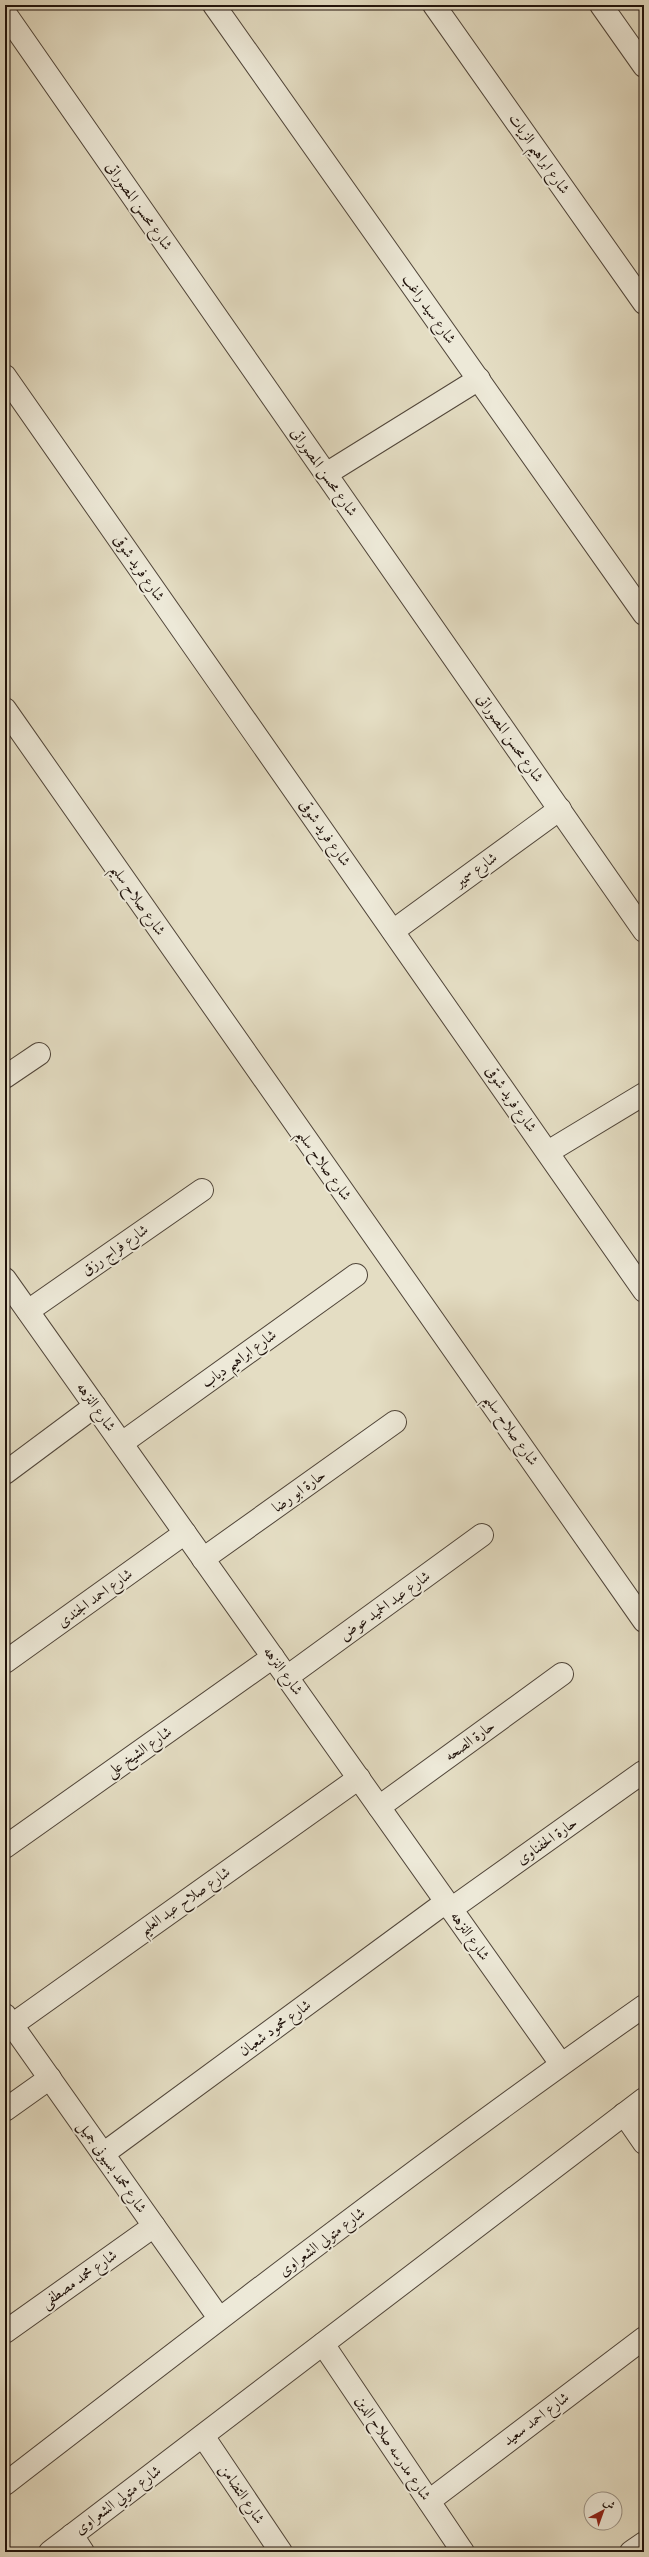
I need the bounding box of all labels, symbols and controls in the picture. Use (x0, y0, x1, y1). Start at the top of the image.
street label: شارع ابراهيم الزيات (500, 110, 574, 201)
street label: شارع محسن المصوراتى (99, 158, 177, 256)
street label: شارع سيد راغب (395, 270, 460, 349)
street label: شارع محسن المصوراتى (284, 424, 362, 522)
street label: شارع فريد شوقى (107, 531, 169, 607)
street label: شارع محسن المصوراتى (470, 690, 548, 788)
street label: شارع فريد شوقى (293, 796, 355, 872)
street label: شارع سمير (449, 848, 503, 895)
street label: شارع صلاح سليم (102, 861, 170, 942)
street label: شارع فريد شوقى (479, 1062, 541, 1138)
street label: شارع صلاح سليم (288, 1126, 356, 1207)
street label: شارع فراج رزق (78, 1220, 154, 1282)
street label: شارع ابراهيم دياب (198, 1325, 283, 1397)
street label: شارع النزهه (70, 1379, 120, 1437)
street label: شارع صلاح سليم (475, 1391, 543, 1472)
street label: حارة ابو رضا (269, 1465, 329, 1517)
street label: شارع احمد الجندى (54, 1564, 138, 1634)
street label: شارع عبد الحميد عوض (336, 1567, 436, 1648)
street label: شارع النزهه (256, 1643, 307, 1701)
street label: حارة الصحه (441, 1716, 499, 1766)
street label: شارع الشيخ على (103, 1722, 178, 1785)
street label: حارة الحفناوى (513, 1813, 581, 1869)
street label: شارع صلاح عبد العليم (136, 1863, 237, 1944)
street label: شارع النزهه (444, 1908, 494, 1966)
street label: شارع محمود شعبان (235, 1995, 317, 2063)
street label: شارع محمد بسيونى جميل (71, 2117, 151, 2219)
street label: شارع متولي الشعراوى (275, 2203, 371, 2283)
street label: شارع محمد مصطفى (37, 2246, 123, 2315)
street label: شارع احمد سعيد (499, 2388, 575, 2453)
street label: شارع مدرسه صلاح الدين (348, 2392, 435, 2506)
street label: شارع التضامن (213, 2460, 269, 2529)
street label: شارع متولي الشعراوى (71, 2461, 167, 2541)
north arrow (583, 2491, 623, 2531)
text: ش (601, 2495, 618, 2512)

